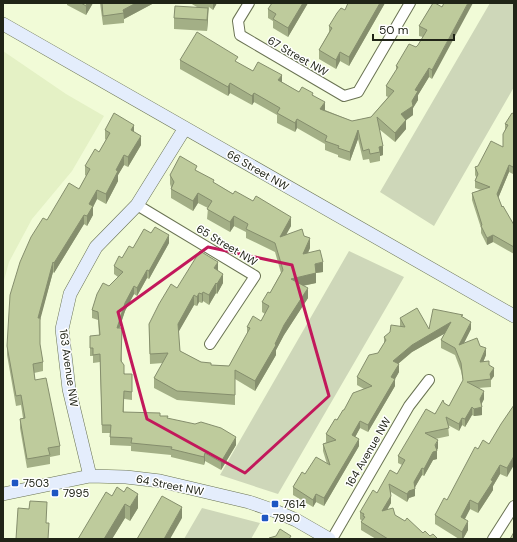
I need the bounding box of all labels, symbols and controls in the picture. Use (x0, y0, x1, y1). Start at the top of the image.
scale bar (373, 16, 454, 42)
text: 50 m (379, 22, 408, 38)
street label: 67 Street NW (265, 33, 331, 79)
street label: 66 Street NW (225, 147, 292, 194)
street label: 65 Street NW (194, 221, 260, 269)
street label: 163 Avenue NW (57, 328, 81, 408)
street label: 164 Avenue NW (342, 414, 394, 489)
street label: 64 Street NW (135, 472, 205, 499)
place label: 7503 (23, 476, 49, 490)
marker: 7503 (10, 478, 20, 488)
place label: 7995 (63, 486, 89, 500)
marker: 7995 (50, 488, 60, 498)
place label: 7614 (283, 497, 306, 511)
marker: 7614 (270, 499, 280, 509)
place label: 7990 (273, 511, 300, 525)
marker: 7990 (260, 513, 270, 523)

